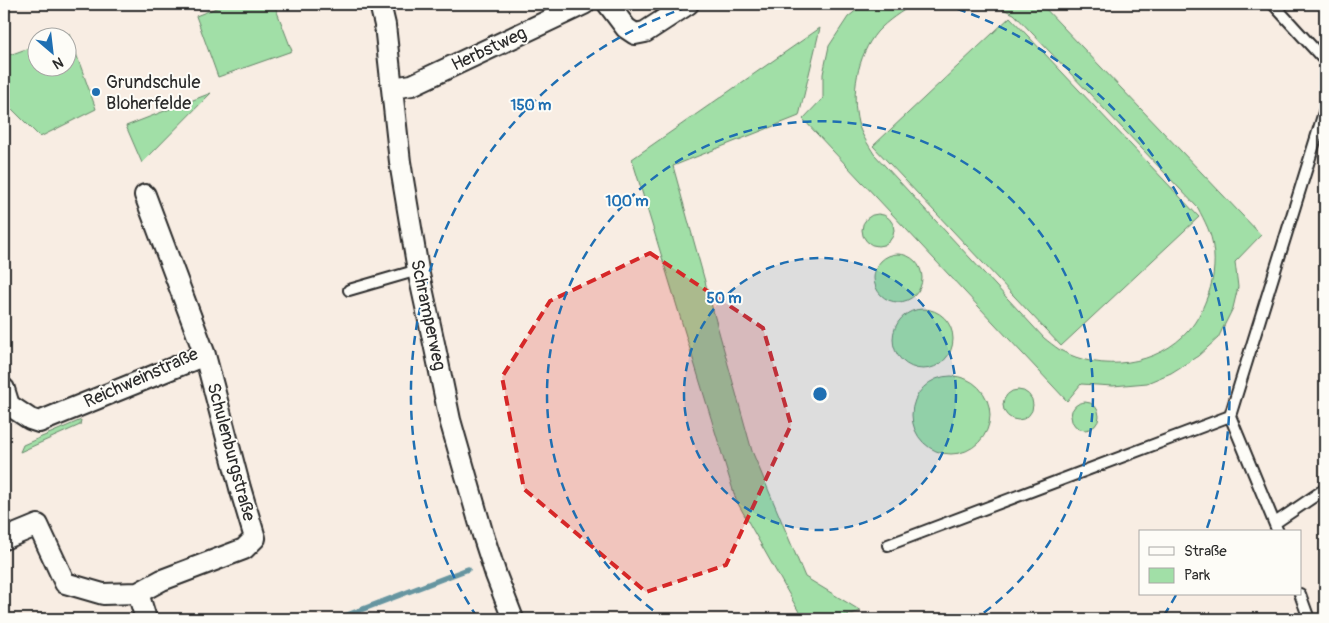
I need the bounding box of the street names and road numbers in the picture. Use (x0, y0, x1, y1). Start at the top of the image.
street label: Herbstweg (448, 22, 530, 76)
street label: Schramperweg (405, 257, 451, 373)
street label: Reichweinstraße (80, 342, 202, 413)
street label: Schulenburgstraße (201, 380, 261, 524)

